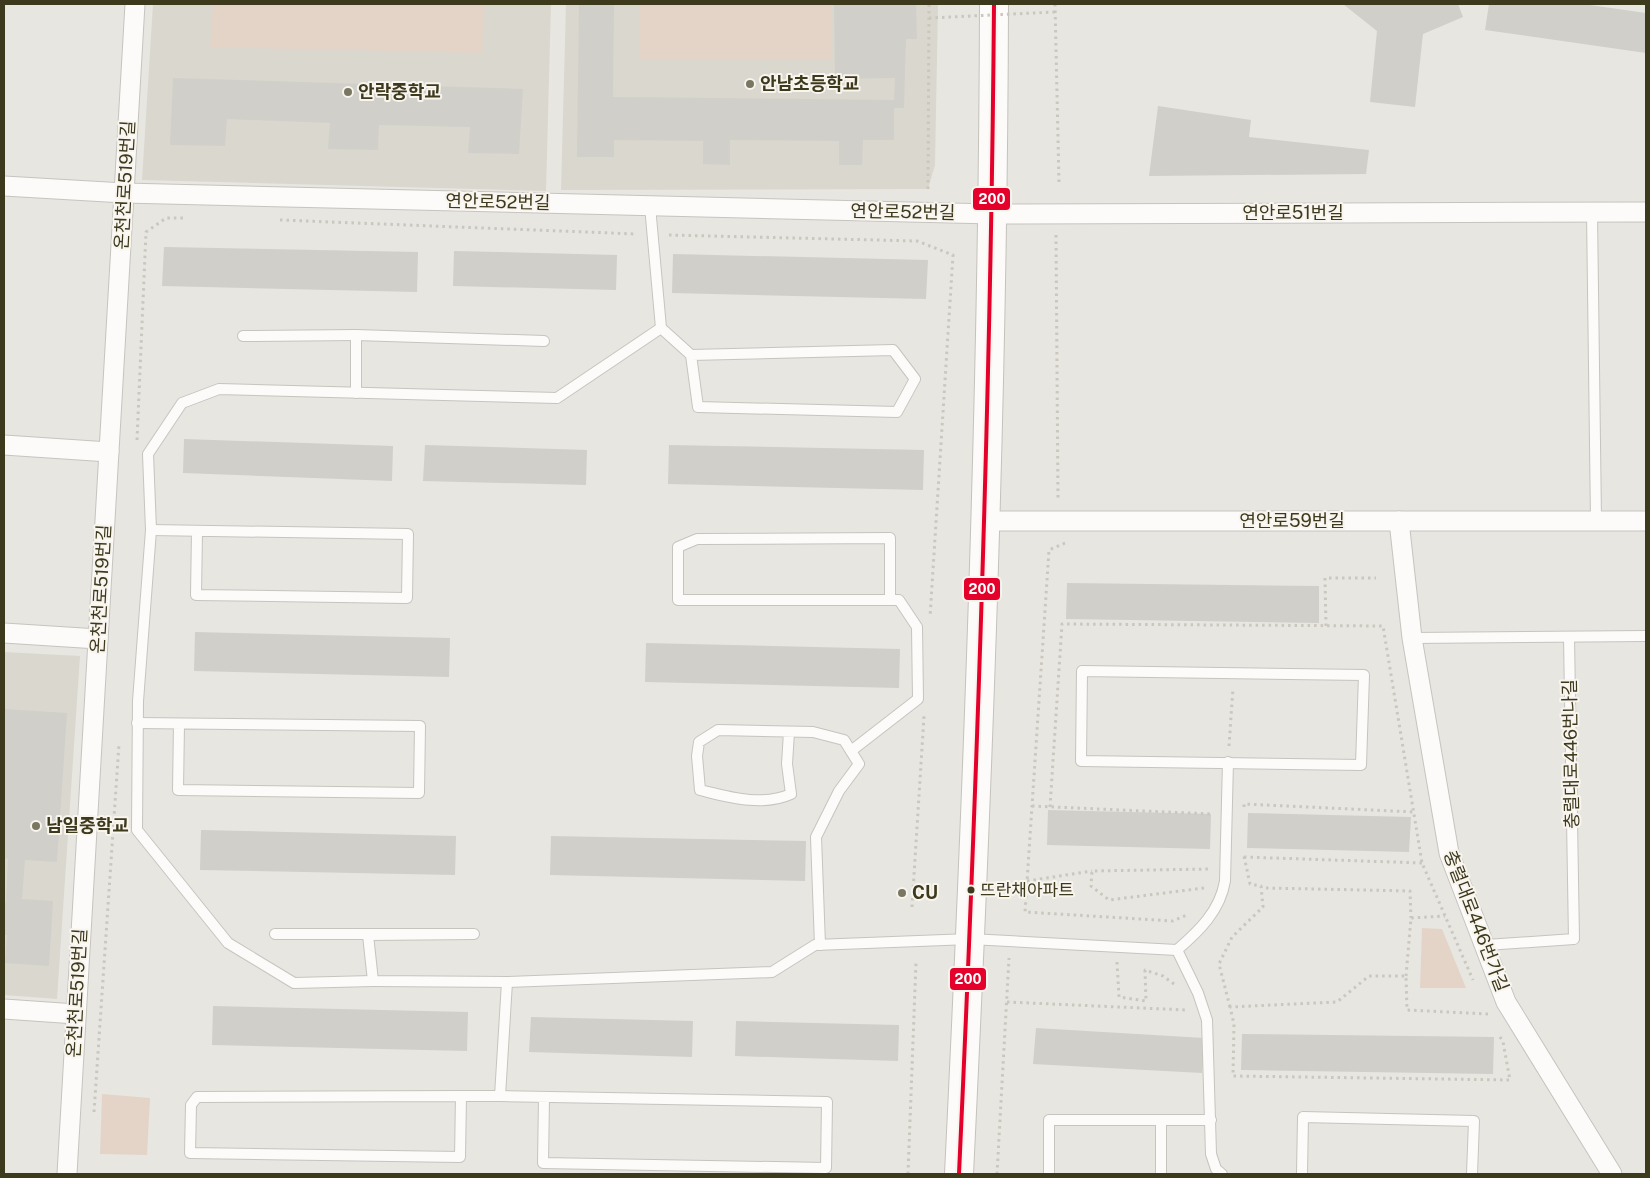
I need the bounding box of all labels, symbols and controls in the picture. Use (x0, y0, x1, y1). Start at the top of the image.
place label: 안남초등학교 (760, 73, 859, 94)
marker: 안남초등학교 (744, 78, 756, 90)
place label: 안락중학교 (358, 81, 441, 102)
marker: 안락중학교 (342, 86, 354, 98)
street label: 온천천로519번길 (111, 120, 138, 250)
line badge: 200 (972, 187, 1011, 211)
street label: 연안로52번길 (445, 190, 551, 213)
text: 200 (979, 191, 1005, 207)
street label: 연안로52번길 (850, 200, 956, 223)
street label: 연안로51번길 (1242, 202, 1344, 223)
street label: 연안로59번길 (1239, 510, 1345, 531)
street label: 온천천로519번길 (87, 524, 114, 654)
line badge: 200 (963, 577, 1001, 601)
text: 200 (969, 581, 995, 597)
street label: 충렬대로446번나길 (1559, 679, 1582, 829)
place label: 남일중학교 (46, 815, 129, 836)
marker: 남일중학교 (30, 820, 42, 832)
street label: 충렬대로446번가길 (1440, 847, 1513, 994)
place label: 뜨란채아파트 (980, 880, 1074, 900)
place label: CU (912, 882, 938, 903)
marker: 뜨란채아파트 (966, 885, 976, 895)
marker: CU (896, 887, 908, 899)
street label: 온천천로519번길 (63, 928, 90, 1058)
line badge: 200 (949, 967, 987, 991)
text: 200 (955, 971, 981, 987)

